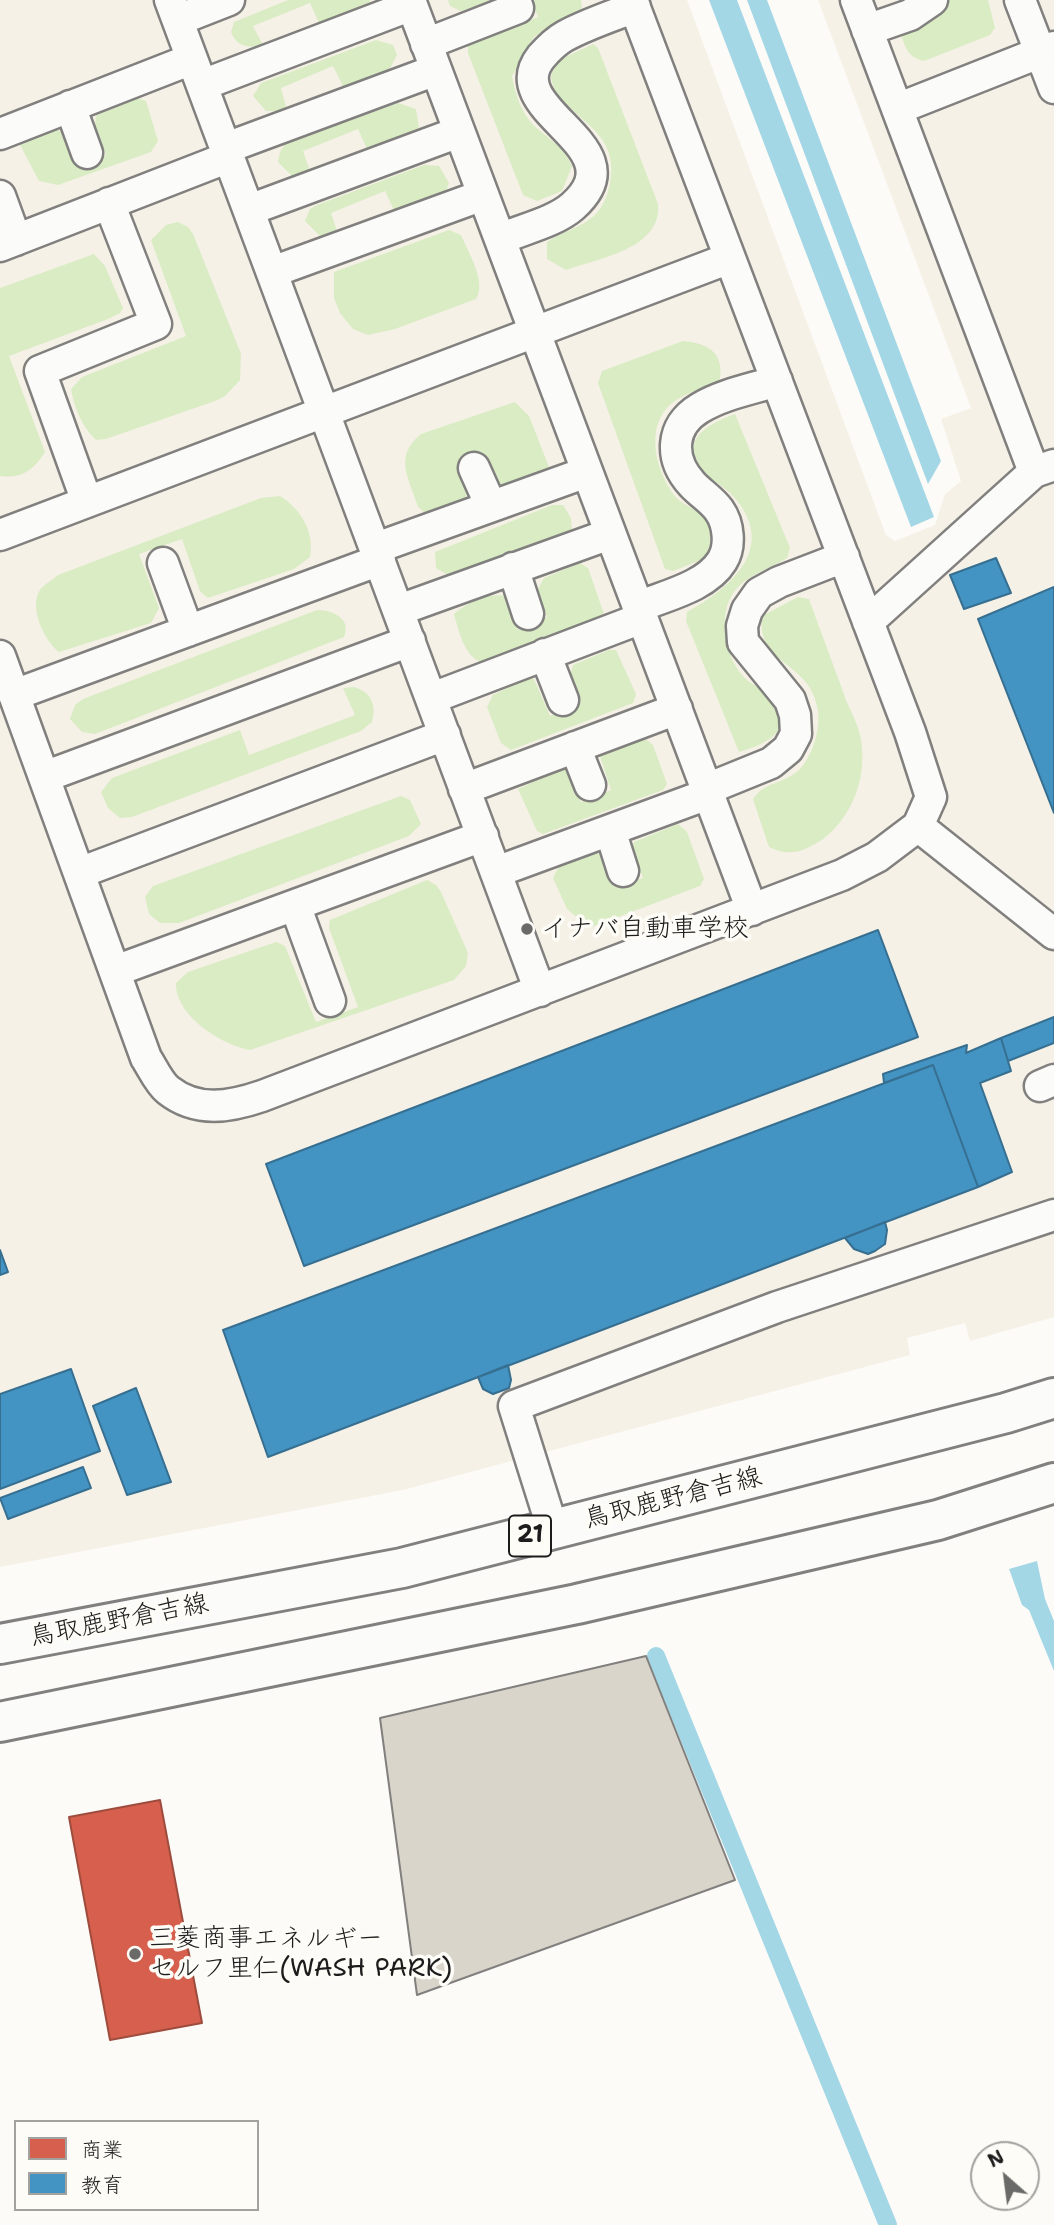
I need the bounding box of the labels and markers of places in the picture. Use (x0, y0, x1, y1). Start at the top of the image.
place label: イナバ自動車学校 (541, 913, 749, 945)
marker: イナバ自動車学校 (519, 921, 535, 937)
place label: 三菱商事エネルギー セルフ里仁(WASH PARK) (149, 1923, 452, 1984)
marker: 三菱商事エネルギー セルフ里仁(WASH PARK) (127, 1946, 143, 1962)

